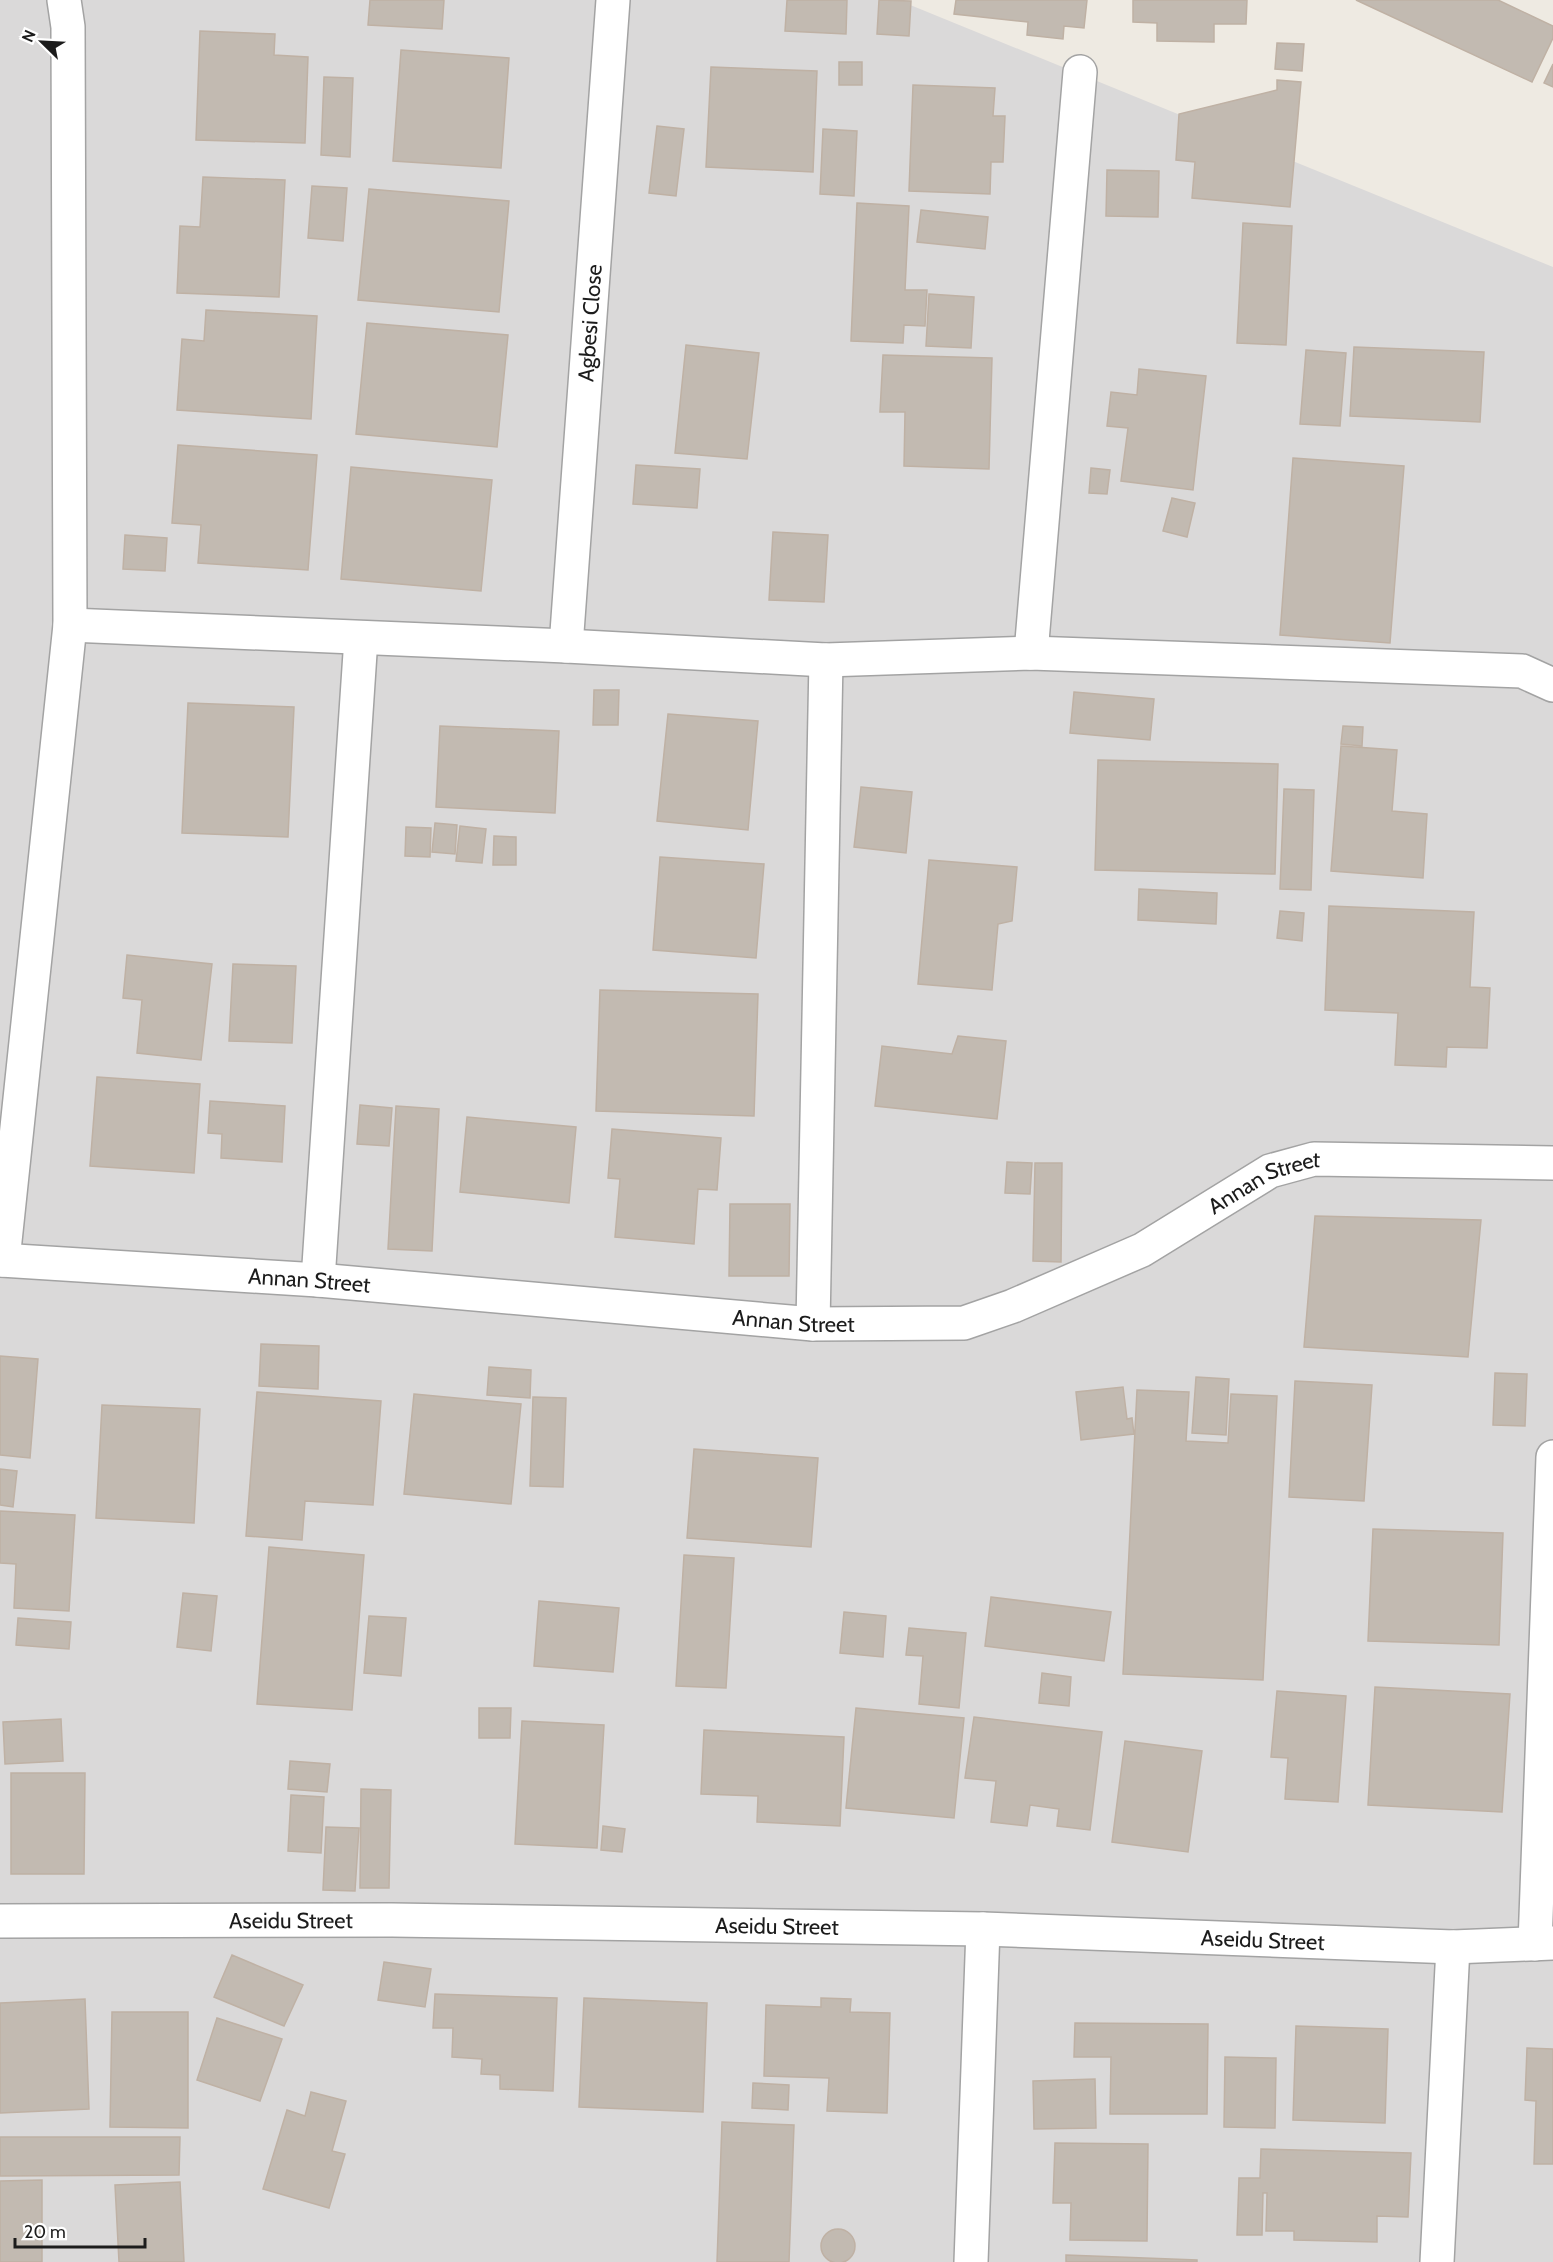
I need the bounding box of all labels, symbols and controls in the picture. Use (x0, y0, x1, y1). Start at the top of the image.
north arrow (12, 12, 72, 72)
text: N (18, 27, 40, 45)
street label: Agbesi Close (572, 263, 608, 383)
street label: Annan Street (1203, 1146, 1321, 1220)
street label: Annan Street (247, 1263, 372, 1299)
street label: Annan Street (731, 1304, 855, 1338)
street label: Aseidu Street (229, 1907, 354, 1934)
street label: Aseidu Street (715, 1912, 840, 1941)
street label: Aseidu Street (1200, 1924, 1326, 1956)
scale bar (15, 2211, 146, 2249)
text: 20 m (24, 2221, 66, 2243)

